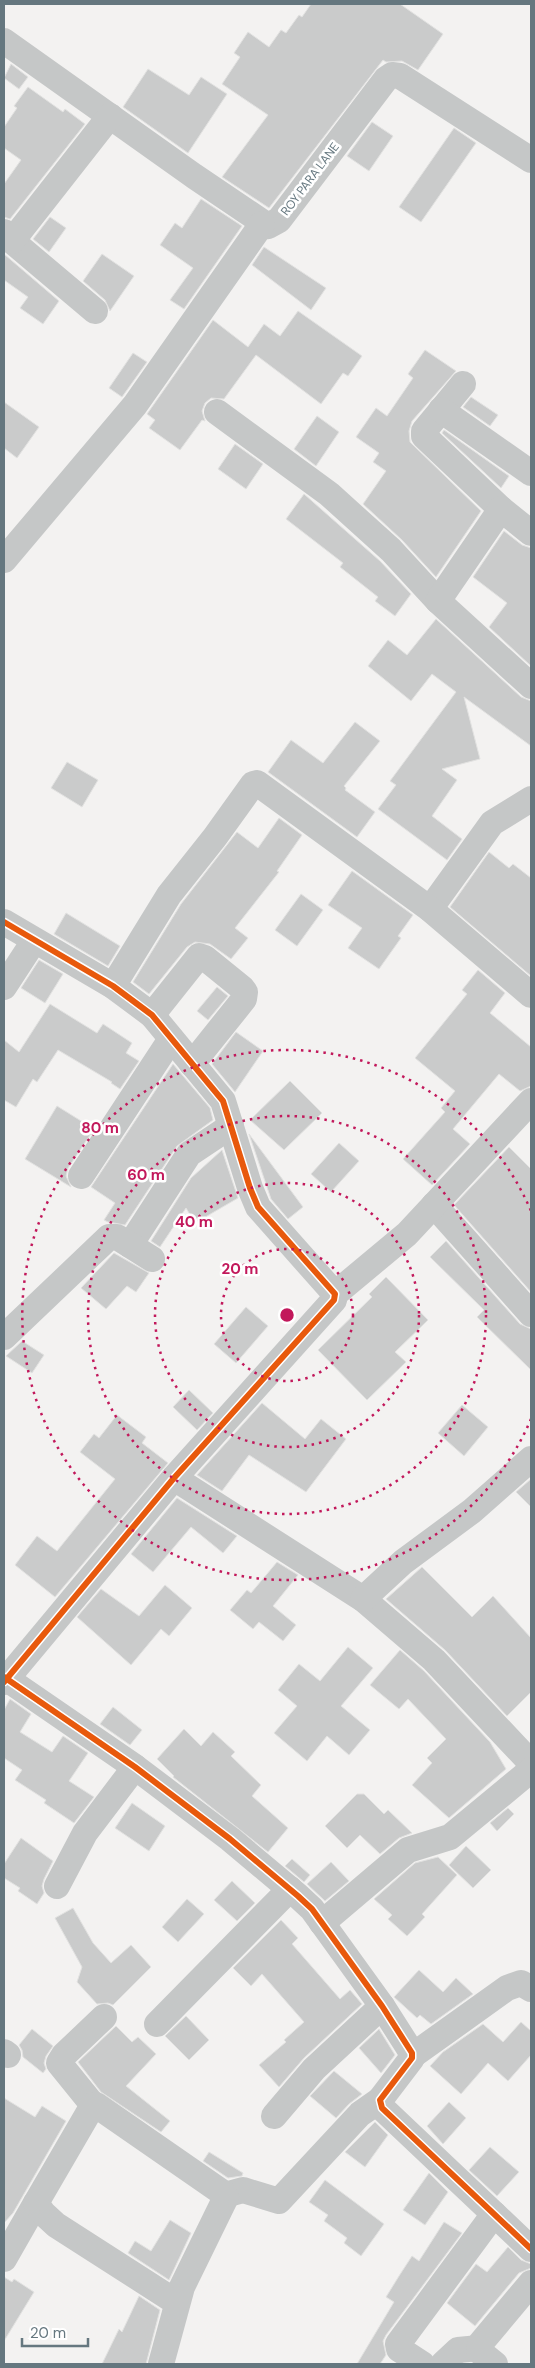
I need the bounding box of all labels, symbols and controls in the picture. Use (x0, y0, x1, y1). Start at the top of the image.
street label: ROY PARA LANE (277, 139, 343, 219)
text: 80 m (81, 1118, 119, 1138)
text: 60 m (127, 1165, 165, 1185)
text: 40 m (175, 1212, 213, 1232)
text: 20 m (222, 1259, 258, 1279)
centre of rings (278, 1306, 296, 1324)
scale bar (22, 2316, 89, 2348)
text: 20 m (30, 2323, 66, 2343)

